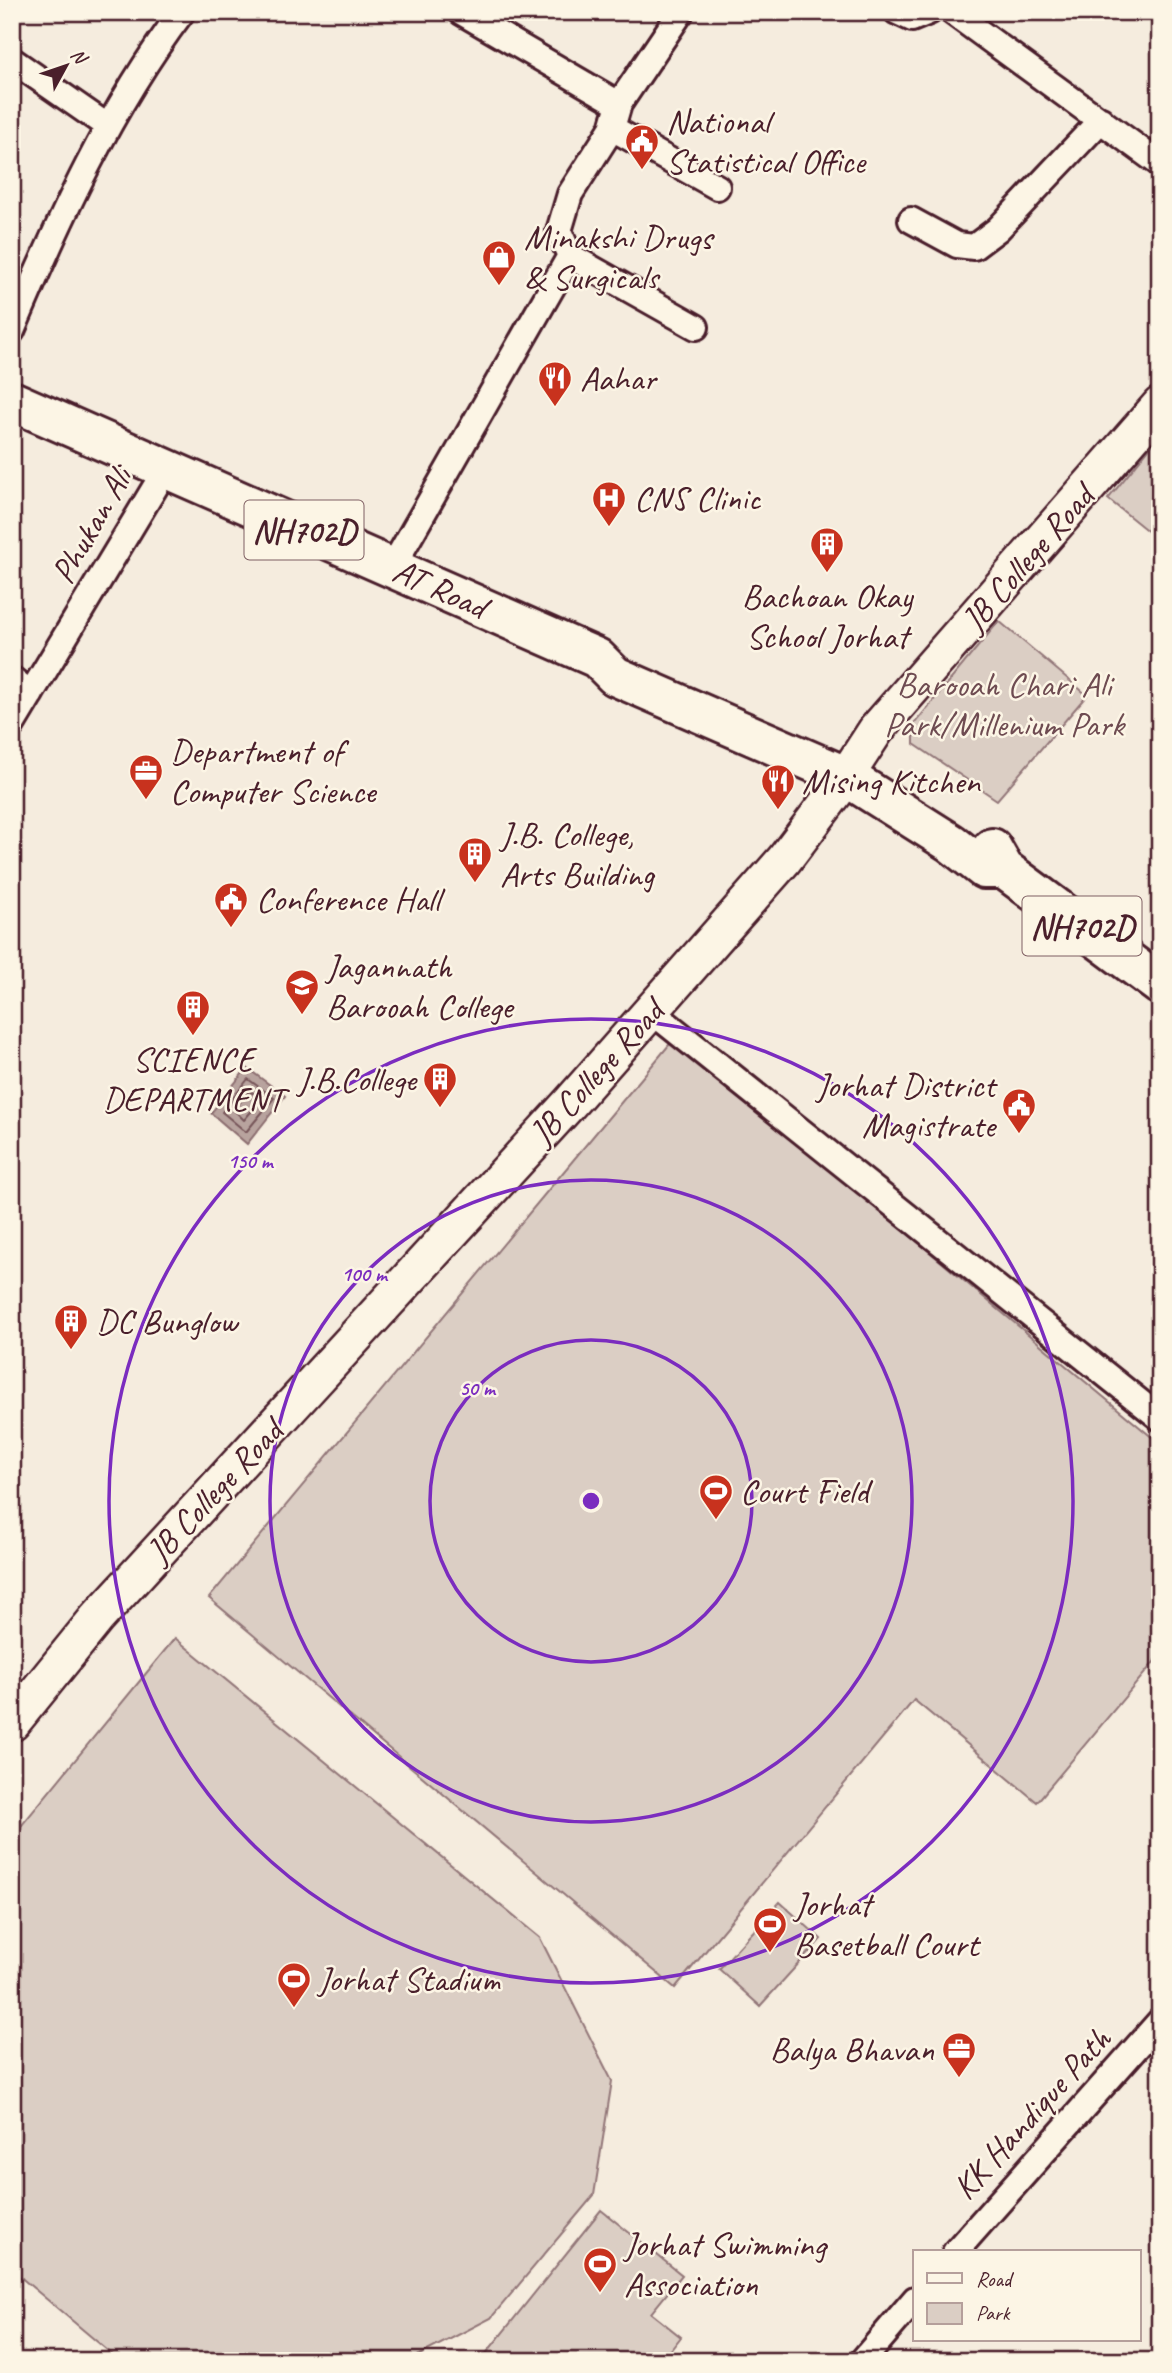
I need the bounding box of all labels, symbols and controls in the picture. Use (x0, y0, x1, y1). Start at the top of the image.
north arrow (32, 32, 102, 102)
text: N (65, 43, 93, 70)
place label: National Statistical Office (666, 99, 867, 184)
public building icon: National Statistical Office (623, 122, 661, 171)
place label: Minakshi Drugs & Surgicals (524, 215, 715, 300)
shop icon: Minakshi Drugs & Surgicals (480, 238, 518, 287)
place label: Aahar (580, 356, 658, 401)
restaurant icon: Aahar (536, 359, 574, 408)
street label: Phukan Ali (40, 455, 145, 591)
street label: JB College Road (950, 472, 1107, 643)
place label: CNS Clinic (634, 476, 761, 521)
hospital icon: CNS Clinic (590, 479, 628, 528)
road number: NH702D (244, 500, 364, 559)
building icon: Bachoan Okay School Jorhat (808, 525, 846, 574)
street label: AT Road (386, 548, 498, 631)
place label: Bachoan Okay School Jorhat (742, 574, 914, 659)
park label: Barooah Chari Ali Park/Millenium Park (884, 662, 1126, 747)
place label: Department of Computer Science (170, 729, 378, 814)
office icon: Department of Computer Science (127, 752, 165, 801)
place label: Mising Kitchen (802, 759, 981, 804)
restaurant icon: Mising Kitchen (759, 762, 797, 811)
place label: J.B. College, Arts Building (498, 812, 655, 897)
building icon: J.B. College, Arts Building (456, 835, 494, 884)
place label: Conference Hall (256, 877, 446, 922)
public building icon: Conference Hall (212, 880, 250, 929)
road number: NH702D (1023, 896, 1142, 956)
place label: Jagannath Barooah College (324, 944, 515, 1029)
school or university icon: Jagannath Barooah College (283, 967, 321, 1016)
street label: JB College Road (518, 986, 677, 1156)
building icon: SCIENCE DEPARTMENT (174, 988, 212, 1037)
place label: SCIENCE DEPARTMENT (103, 1037, 290, 1122)
place label: J.B.College (295, 1057, 419, 1102)
building icon: J.B.College (421, 1060, 459, 1109)
place label: Jorhat District Magistrate (814, 1063, 998, 1148)
public building icon: Jorhat District Magistrate (1000, 1086, 1038, 1135)
text: 150 m (227, 1148, 275, 1174)
text: 100 m (341, 1261, 389, 1287)
place label: DC Bunglow (96, 1299, 240, 1344)
building icon: DC Bunglow (52, 1302, 90, 1351)
text: 50 m (459, 1375, 497, 1401)
street label: JB College Road (135, 1406, 296, 1574)
place label: Court Field (740, 1469, 874, 1514)
sports icon: Court Field (697, 1472, 735, 1521)
centre of rings (579, 1489, 603, 1513)
place label: Jorhat Basetball Court (792, 1882, 982, 1967)
sports icon: Jorhat Basetball Court (751, 1905, 789, 1954)
place label: Jorhat Stadium (316, 1957, 501, 2002)
sports icon: Jorhat Stadium (275, 1960, 313, 2009)
street label: KK Handique Path (942, 2016, 1122, 2209)
place label: Balya Bhavan (770, 2027, 934, 2072)
office icon: Balya Bhavan (940, 2030, 978, 2079)
place label: Jorhat Swimming Association (622, 2222, 828, 2307)
sports icon: Jorhat Swimming Association (581, 2245, 619, 2294)
legend (913, 2250, 1140, 2342)
text: Road (976, 2266, 1015, 2292)
text: Park (976, 2300, 1011, 2326)

